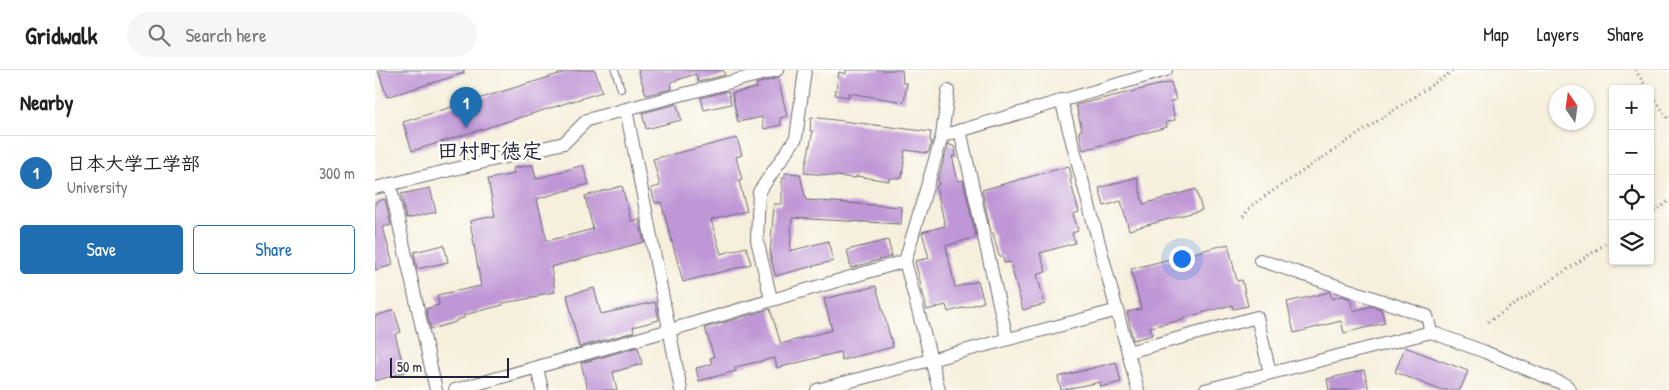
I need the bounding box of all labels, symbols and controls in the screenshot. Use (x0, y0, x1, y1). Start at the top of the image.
search box (127, 12, 477, 57)
text: Gridwalk (25, 19, 97, 51)
icon: search (145, 21, 173, 49)
text: Search here (185, 22, 267, 48)
text: Map (1483, 22, 1509, 47)
text: Layers (1537, 22, 1579, 47)
text: Share (1607, 22, 1644, 47)
north arrow (1549, 85, 1594, 130)
map controls (1609, 85, 1654, 265)
button: + (1609, 85, 1654, 130)
pin: 1 (450, 87, 482, 128)
text: Nearby (20, 88, 73, 117)
button: − (1609, 130, 1654, 175)
district label: 田村町徳定 (438, 136, 543, 165)
text: 日本大学工学部 (67, 150, 200, 176)
text: 1 (33, 162, 39, 184)
text: 300 m (319, 162, 355, 184)
button: locate (1609, 175, 1654, 220)
text: University (67, 176, 128, 198)
button: layers (1609, 220, 1654, 265)
button: Save (20, 225, 183, 274)
button: Share (193, 225, 355, 274)
your location (1169, 246, 1195, 272)
scale bar (390, 355, 509, 378)
text: 50 m (397, 357, 422, 376)

